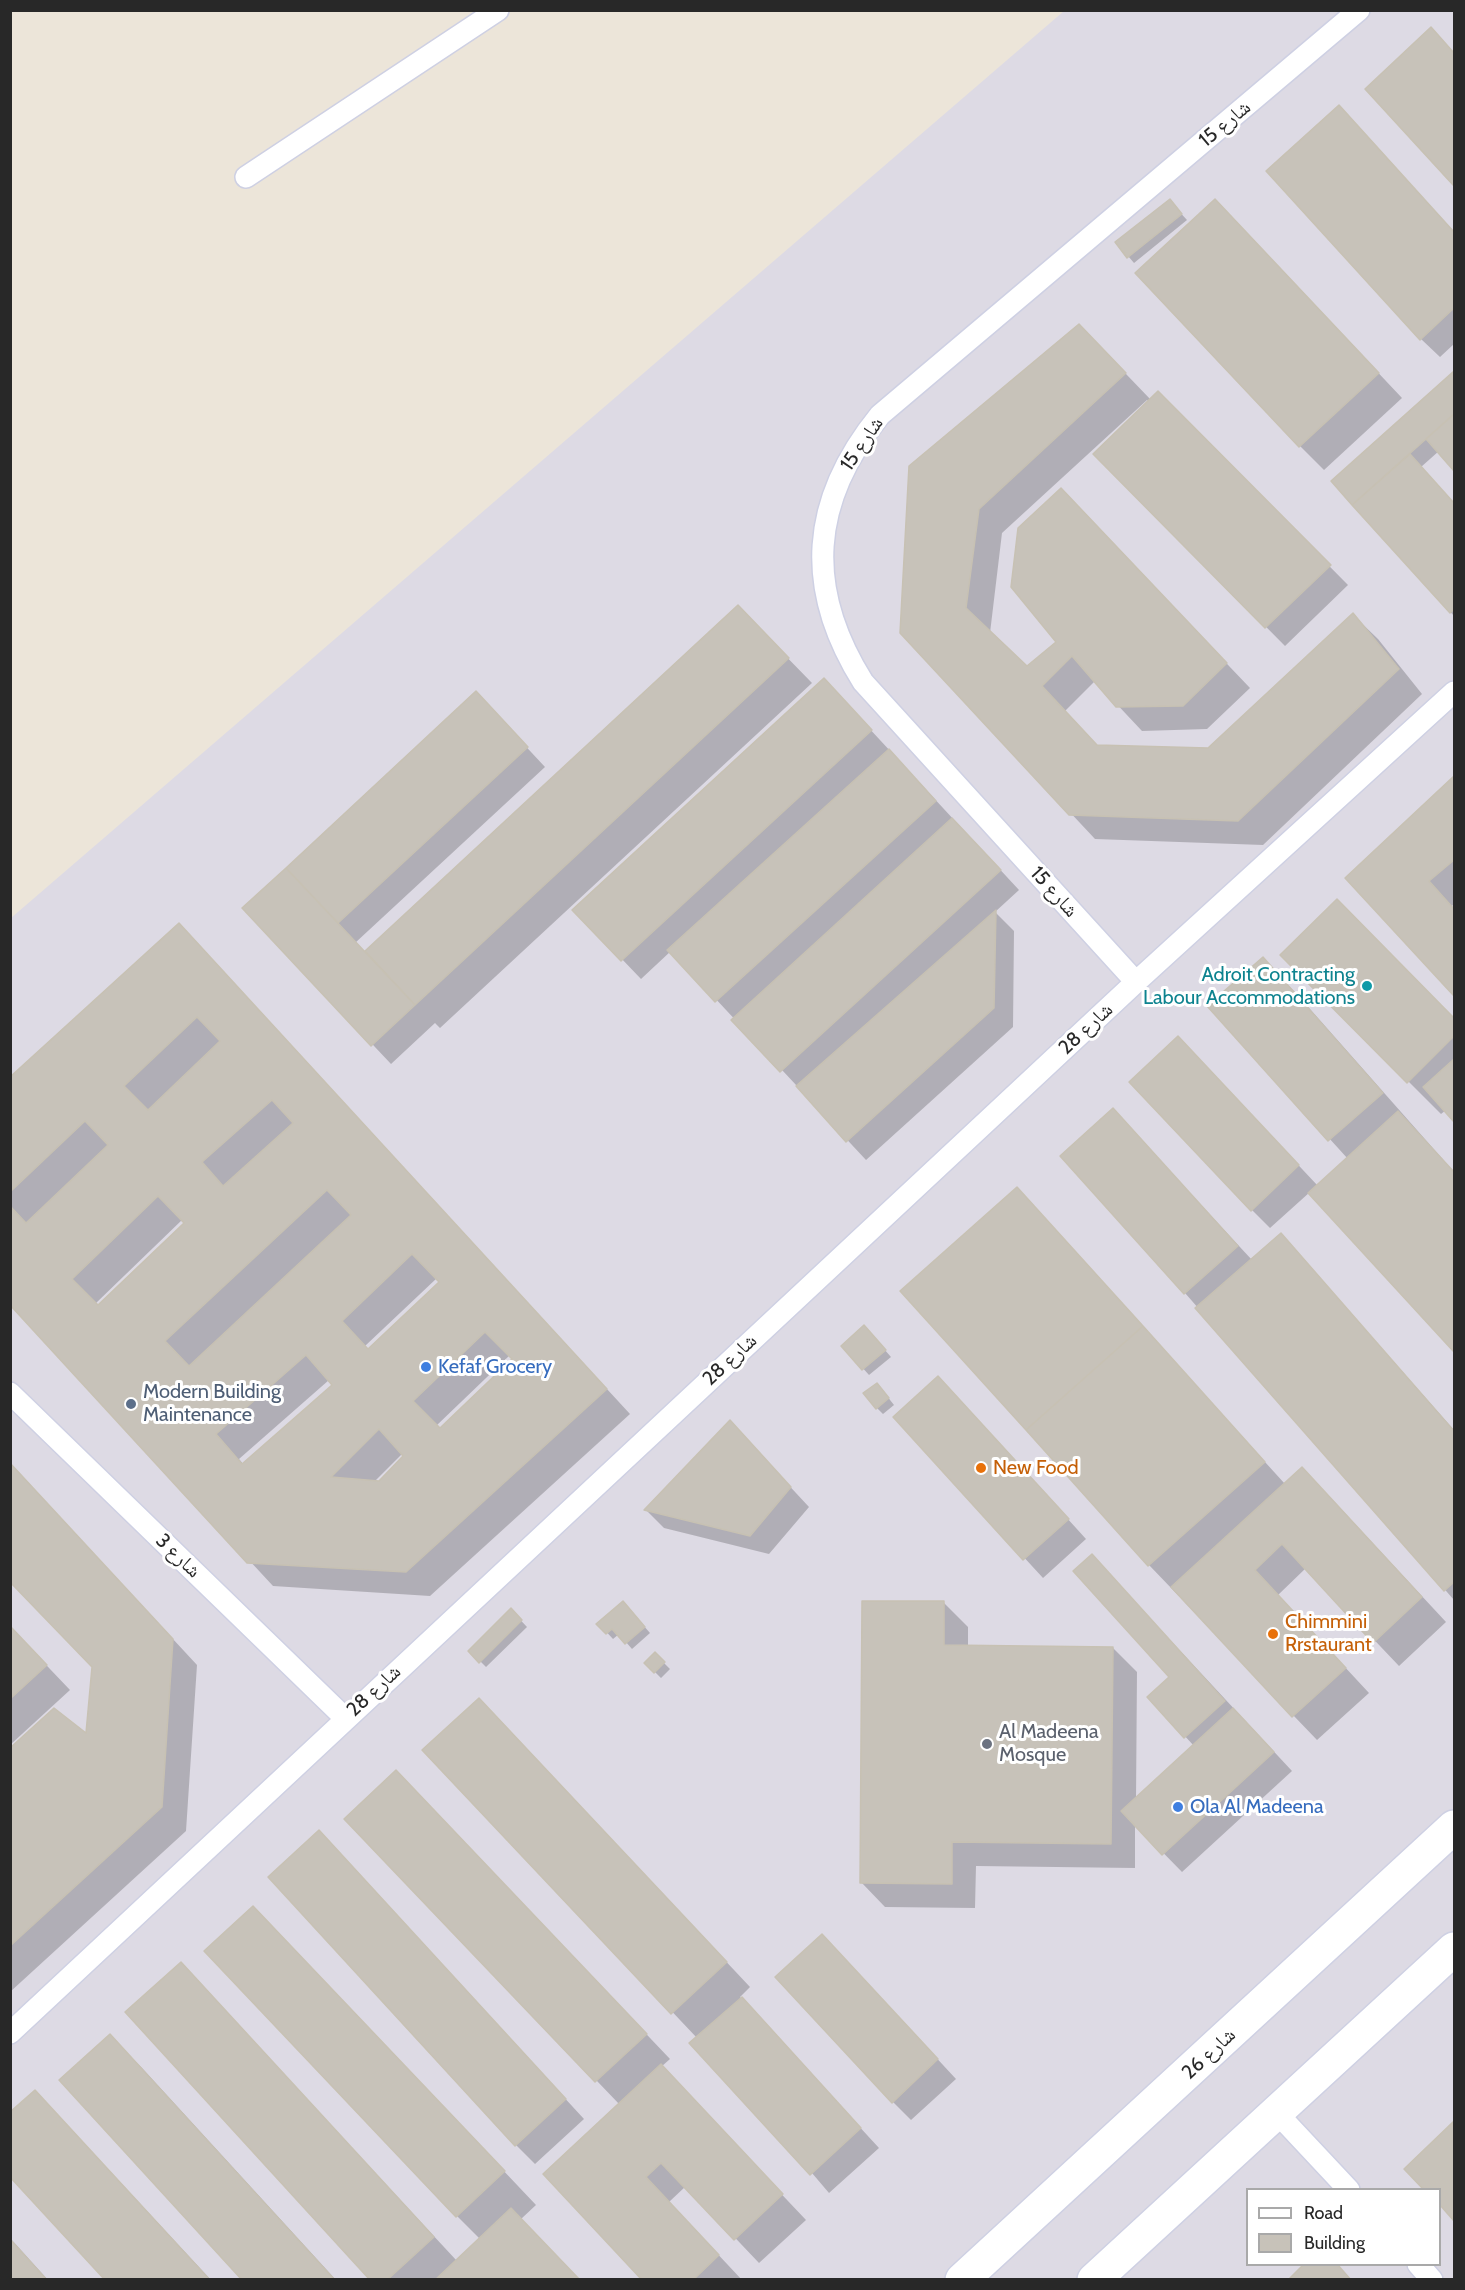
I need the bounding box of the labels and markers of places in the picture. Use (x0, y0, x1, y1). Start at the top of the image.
place label: Adroit Contracting Labour Accommodations (1143, 963, 1355, 1010)
marker: Adroit Contracting Labour Accommodations (1360, 979, 1374, 993)
place label: Kefaf Grocery (438, 1355, 552, 1379)
marker: Kefaf Grocery (419, 1360, 433, 1374)
place label: Modern Building Maintenance (143, 1380, 281, 1427)
marker: Modern Building Maintenance (124, 1397, 138, 1411)
place label: New Food (993, 1456, 1079, 1480)
marker: New Food (974, 1461, 988, 1475)
place label: Chimmini Rrstaurant (1285, 1610, 1372, 1657)
marker: Chimmini Rrstaurant (1266, 1627, 1280, 1641)
place label: Al Madeena Mosque (999, 1720, 1098, 1767)
marker: Al Madeena Mosque (980, 1737, 994, 1751)
place label: Ola Al Madeena (1190, 1795, 1324, 1819)
marker: Ola Al Madeena (1171, 1800, 1185, 1814)

